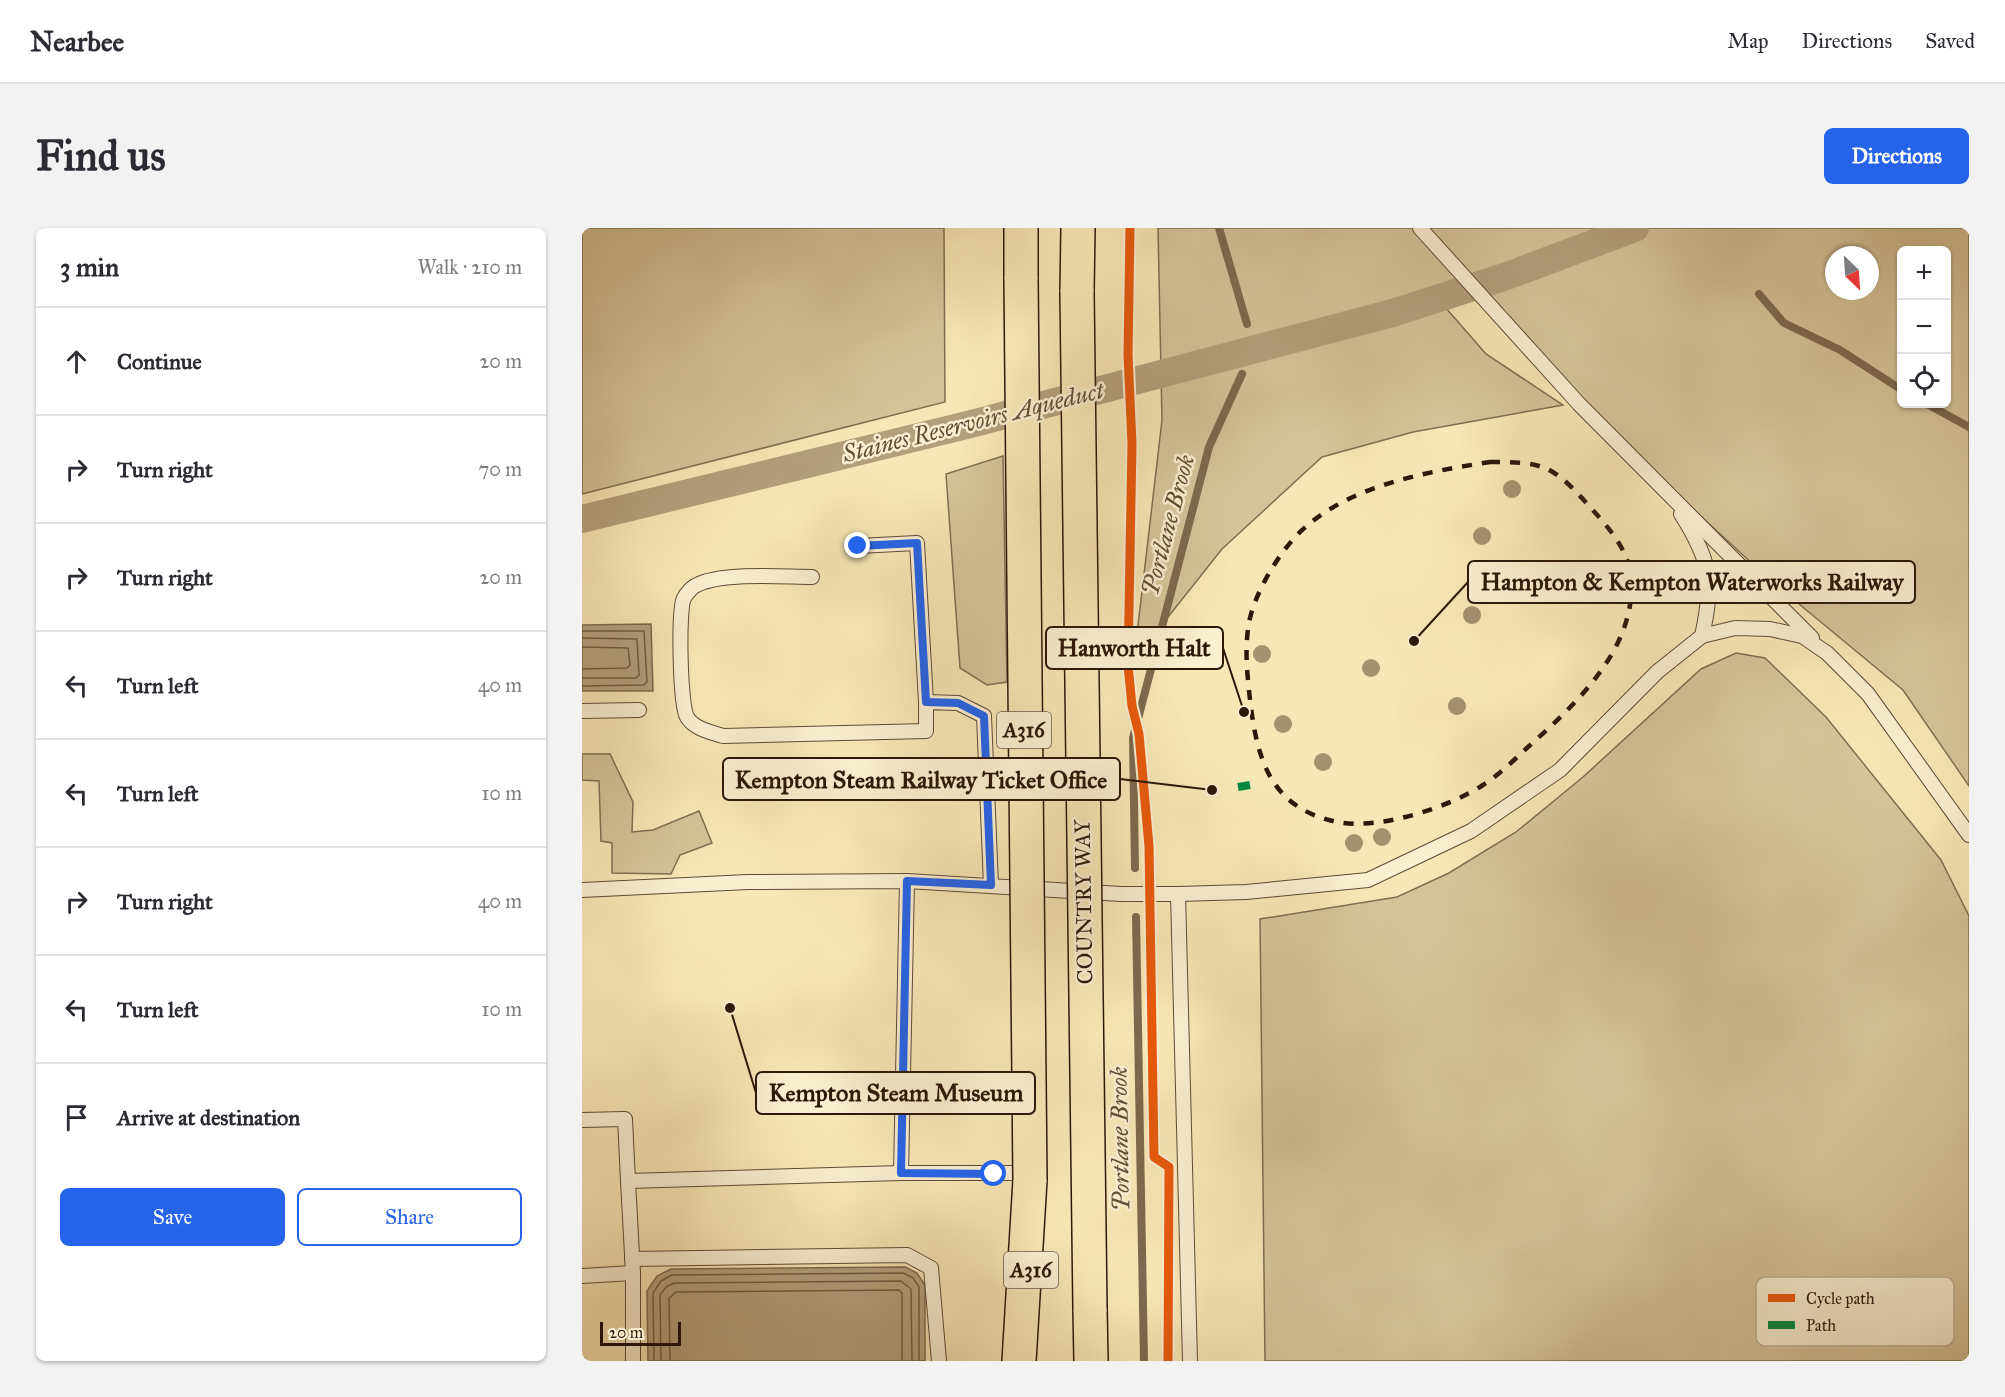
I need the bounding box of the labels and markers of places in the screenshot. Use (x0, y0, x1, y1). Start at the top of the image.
callout: Hampton & Kempton Waterworks Railway (1468, 561, 1915, 603)
callout: Hanworth Halt (1046, 627, 1223, 669)
callout: Kempton Steam Railway Ticket Office (723, 758, 1120, 800)
callout: Kempton Steam Museum (756, 1072, 1035, 1114)

